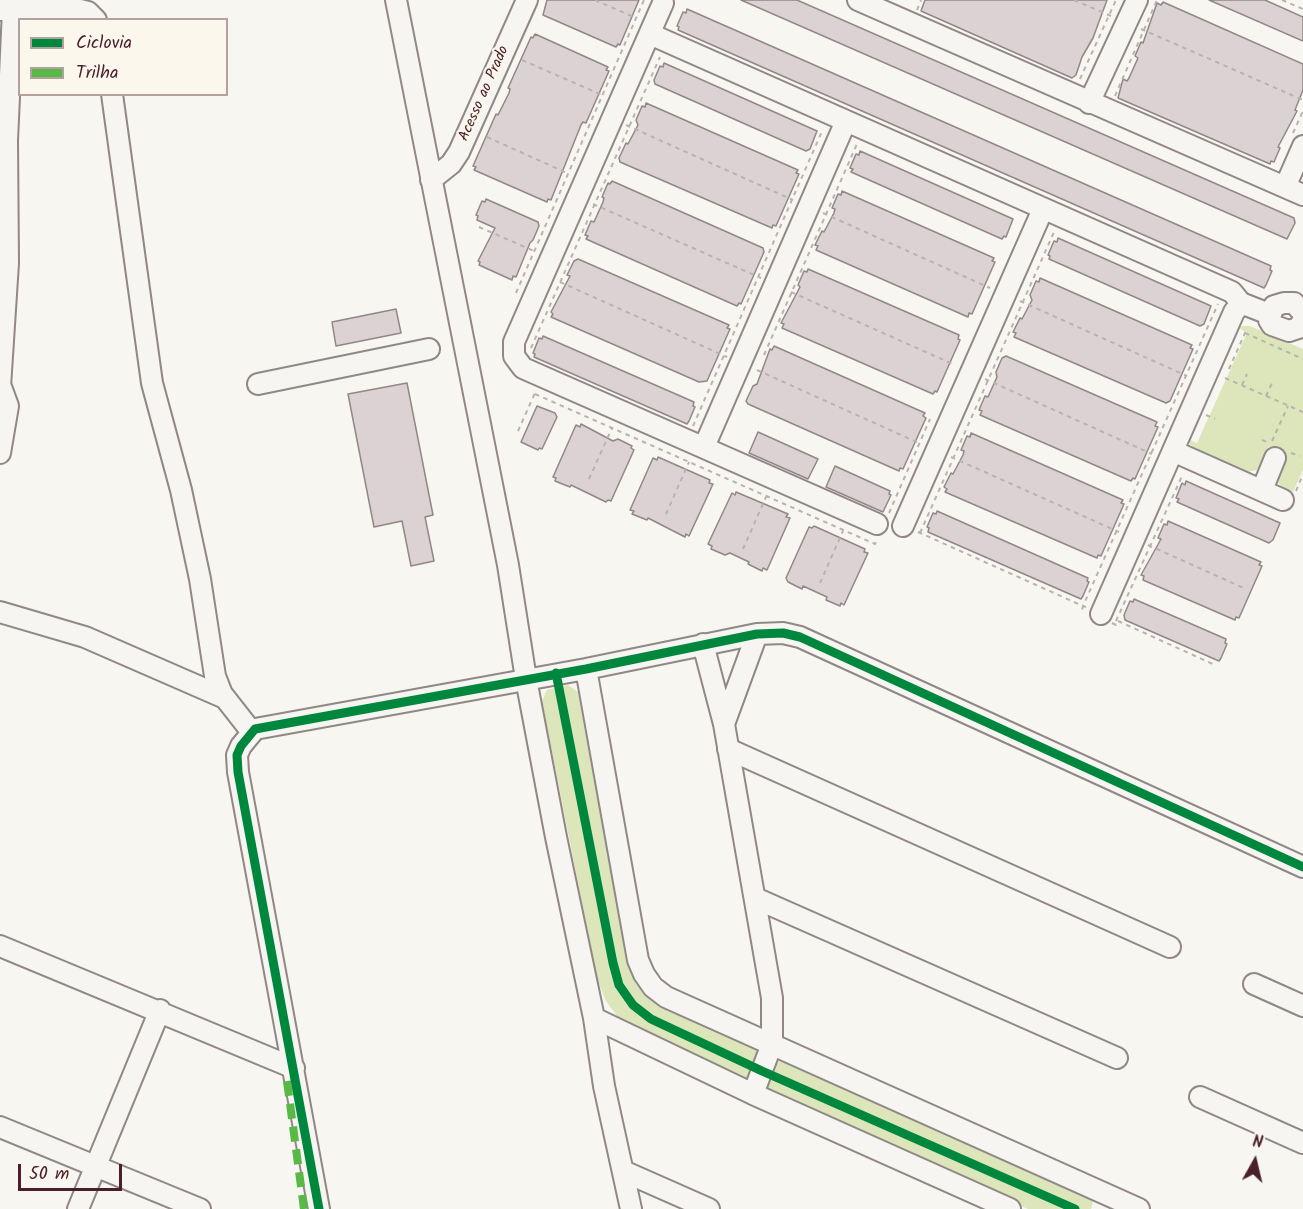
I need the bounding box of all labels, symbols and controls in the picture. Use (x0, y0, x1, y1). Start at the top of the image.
legend (18, 18, 228, 96)
text: Ciclovia (76, 29, 132, 58)
street label: Acesso ao Prado (456, 44, 514, 144)
text: Trilha (76, 59, 118, 88)
text: N (1251, 1130, 1264, 1156)
north arrow (1225, 1131, 1285, 1191)
scale bar (21, 1152, 124, 1190)
text: 50 m (29, 1160, 69, 1189)

